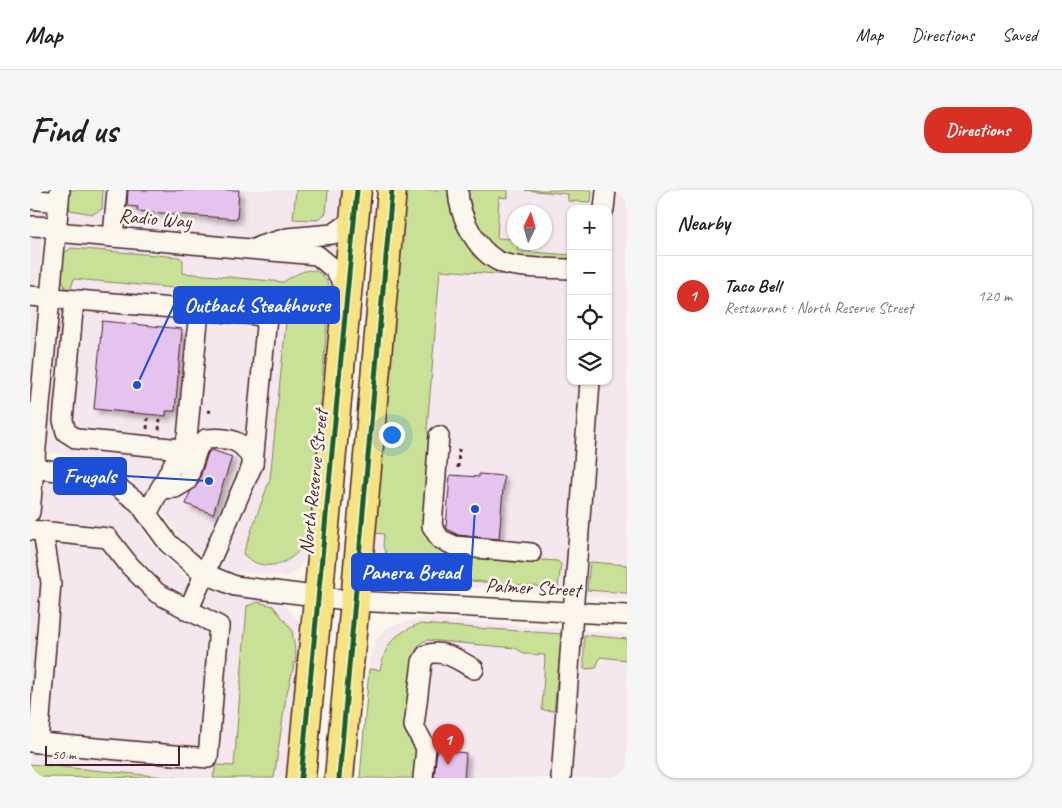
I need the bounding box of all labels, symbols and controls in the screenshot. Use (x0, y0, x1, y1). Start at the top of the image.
text: Map (25, 20, 62, 50)
text: Map (856, 24, 883, 46)
text: Directions (911, 24, 974, 46)
text: Saved (1002, 24, 1037, 46)
button: Directions (924, 107, 1032, 153)
text: Find us (30, 108, 117, 153)
street label: Radio Way (118, 203, 193, 234)
north arrow (507, 205, 552, 250)
map controls (567, 205, 612, 385)
button: + (567, 205, 612, 250)
text: Nearby (677, 210, 730, 236)
button: − (567, 250, 612, 295)
text: Taco Bell (724, 274, 781, 298)
text: 1 (689, 286, 697, 306)
text: 120 m (978, 286, 1012, 306)
callout: Outback Steakhouse (174, 287, 339, 323)
text: Outback Steakhouse (184, 292, 332, 318)
button: locate (567, 295, 612, 340)
text: Restaurant · North Reserve Street (724, 298, 913, 318)
button: layers (567, 340, 612, 385)
street label: North Reserve Street (293, 405, 334, 556)
your location (379, 422, 405, 448)
callout: Frugals (54, 458, 126, 494)
text: Frugals (64, 463, 119, 489)
callout: Panera Bread (352, 554, 471, 590)
text: Panera Bread (361, 559, 464, 585)
street label: Palmer Street (485, 573, 584, 603)
pin: 1 (432, 724, 464, 765)
scale bar (45, 743, 180, 766)
text: 50 m (52, 746, 76, 763)

